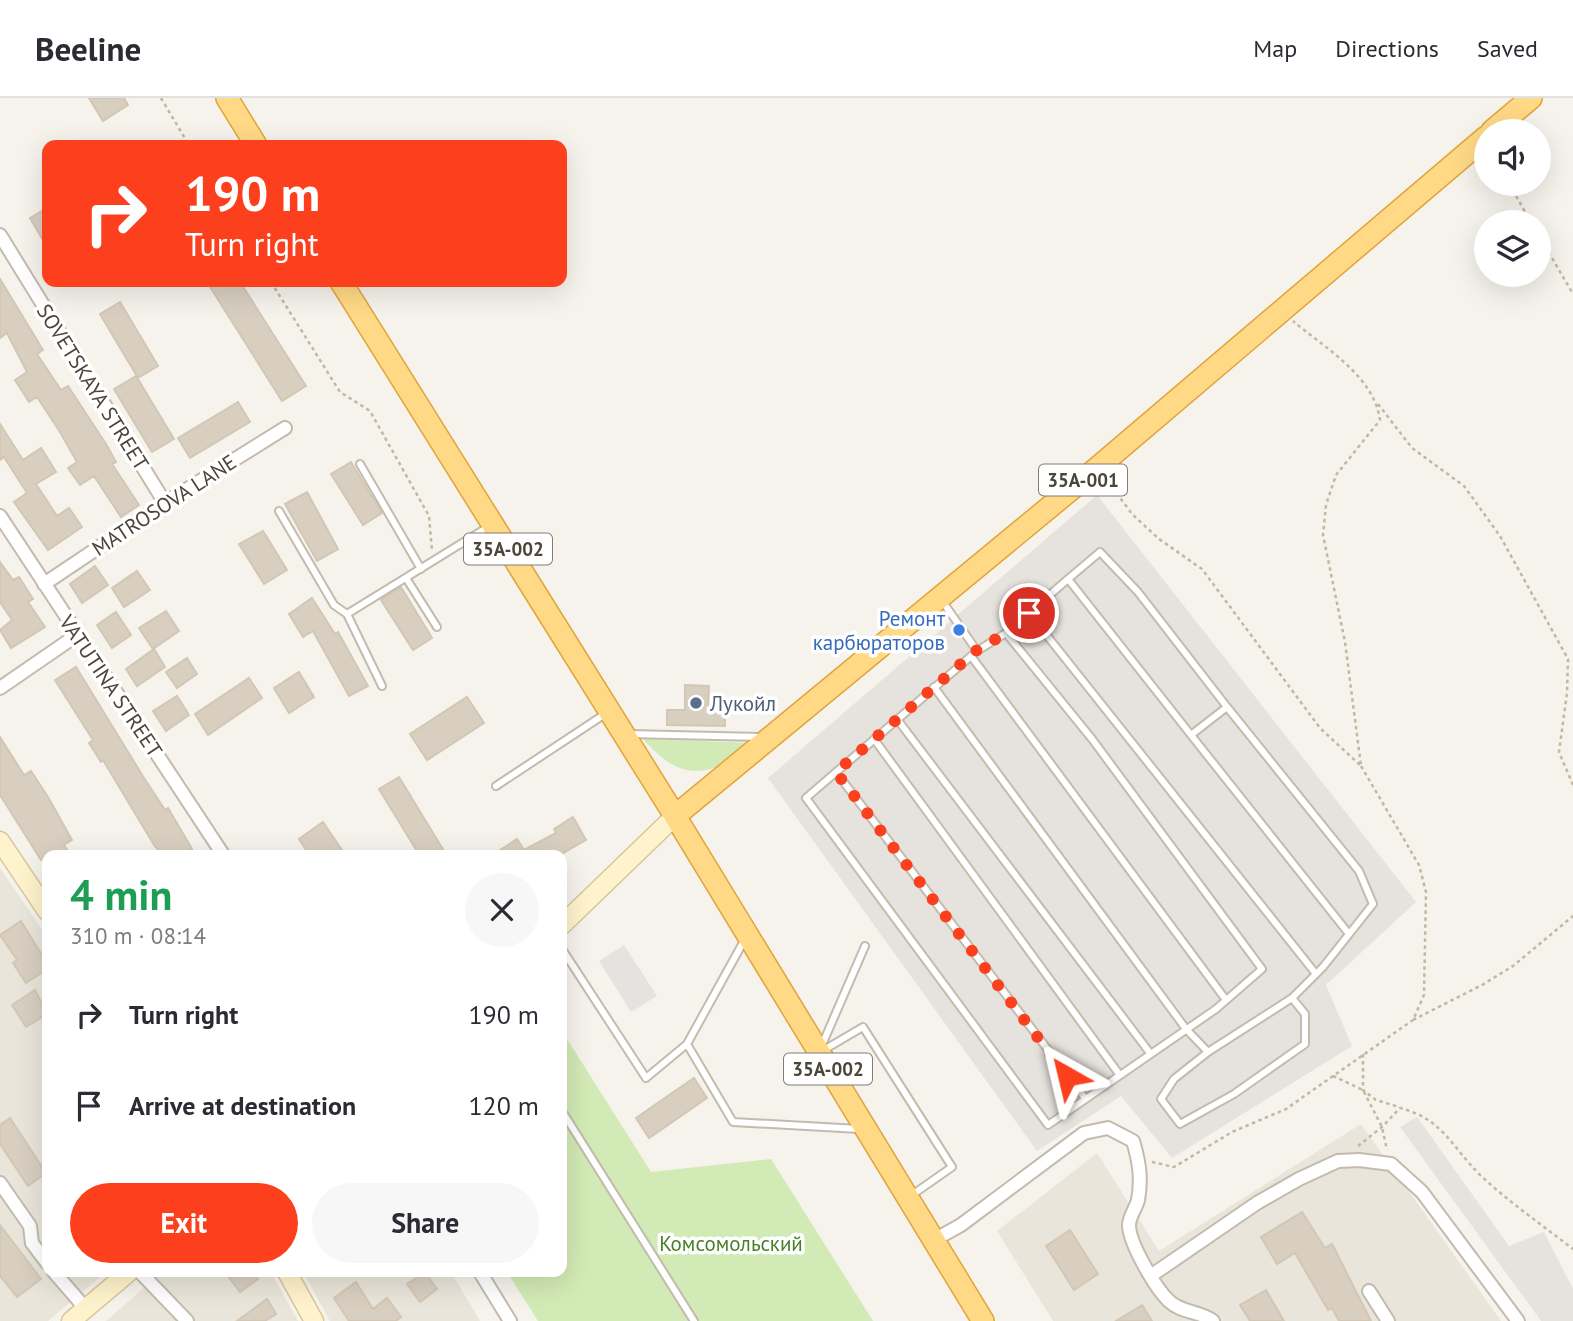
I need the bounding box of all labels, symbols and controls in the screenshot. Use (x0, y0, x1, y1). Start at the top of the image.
text: Beeline (35, 27, 141, 70)
text: Map (1253, 33, 1297, 64)
text: Directions (1335, 33, 1439, 64)
text: Saved (1477, 33, 1538, 64)
map controls (1474, 119, 1551, 287)
button: sound (1474, 119, 1551, 196)
text: 190 m (185, 161, 320, 225)
icon: right (70, 168, 161, 259)
button: layers (1474, 210, 1551, 287)
text: Turn right (185, 223, 319, 265)
street label: SOVETSKAYA STREET (31, 299, 155, 475)
street label: MATROSOVA LANE (87, 448, 241, 562)
road number: 35А-001 (1039, 464, 1127, 496)
road number: 35А-002 (464, 534, 552, 564)
pin (999, 583, 1059, 643)
icon: arrive (1010, 594, 1048, 632)
place label: Ремонт карбюраторов (813, 605, 946, 656)
street label: VATUTINA STREET (53, 609, 169, 762)
marker: Ремонт карбюраторов (951, 622, 967, 638)
place label: Лукойл (709, 690, 776, 717)
marker: Лукойл (688, 695, 704, 711)
text: 4 min (70, 867, 172, 922)
button: close (465, 873, 539, 947)
text: 310 m · 08:14 (70, 921, 206, 950)
icon: right (70, 996, 108, 1034)
text: Turn right (129, 998, 238, 1031)
text: 190 m (468, 998, 539, 1031)
position arrow (1030, 1039, 1104, 1113)
road number: 35А-002 (784, 1054, 872, 1085)
icon: arrive (70, 1087, 108, 1125)
text: Arrive at destination (129, 1089, 356, 1122)
text: 120 m (468, 1089, 539, 1122)
button: Exit (70, 1183, 298, 1263)
button: Share (312, 1183, 539, 1263)
park label: Комсомольский (659, 1230, 803, 1257)

